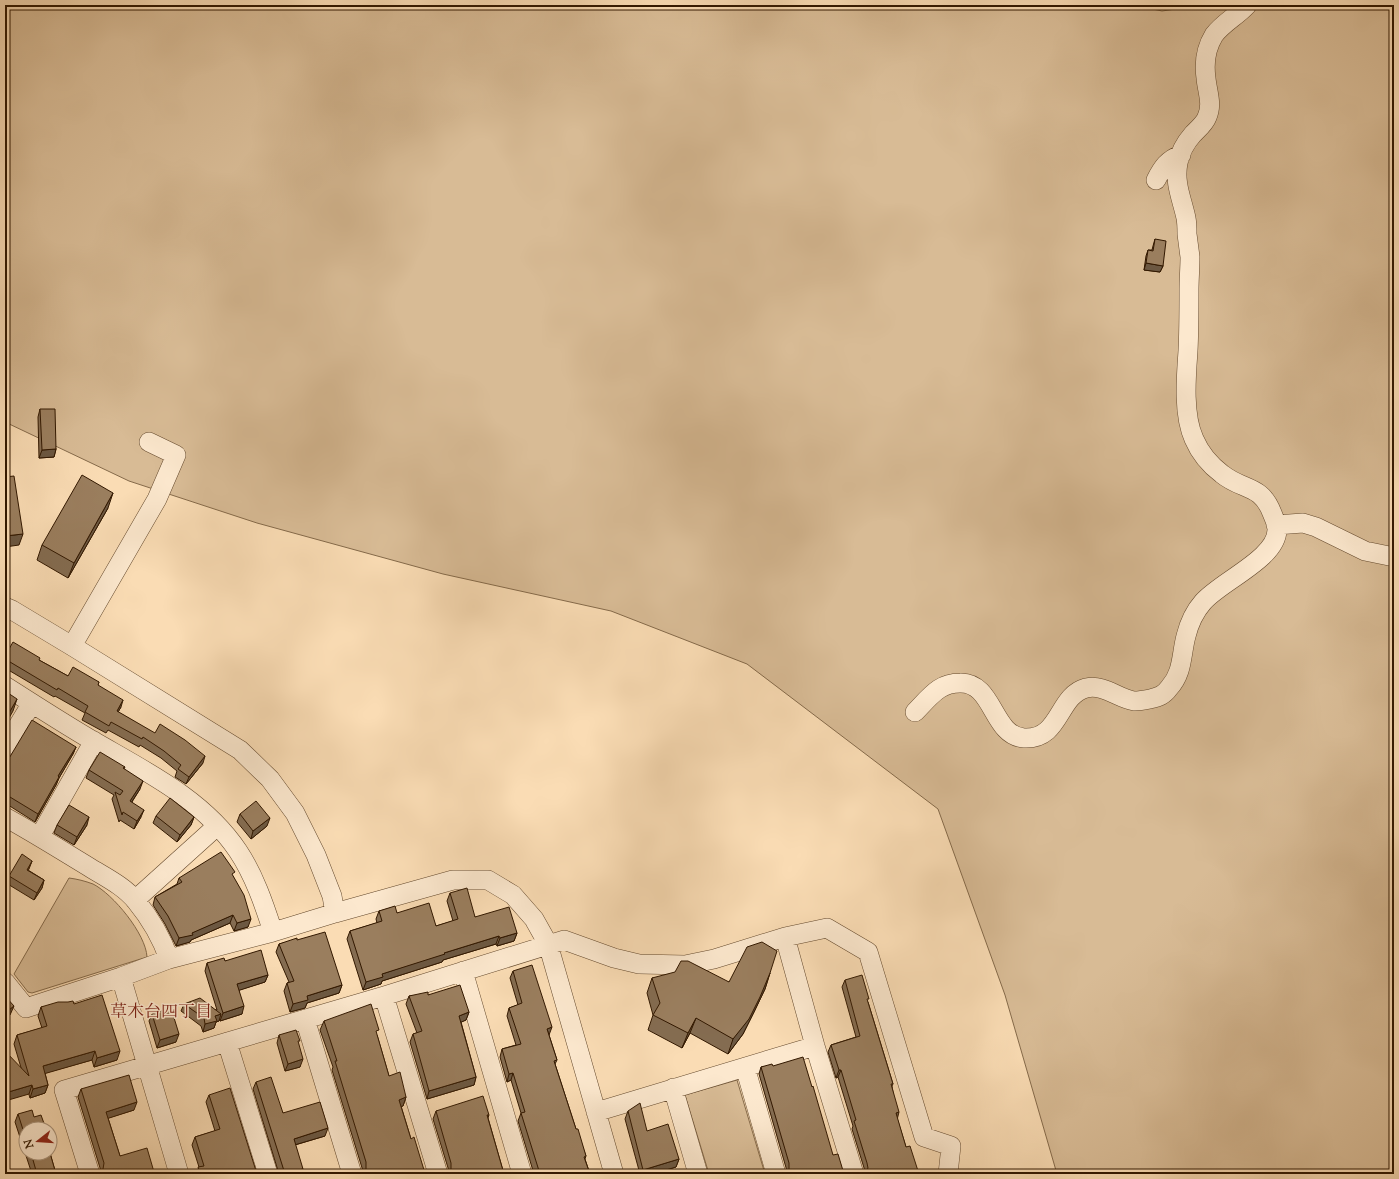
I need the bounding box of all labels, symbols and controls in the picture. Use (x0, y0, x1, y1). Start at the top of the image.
district label: 草木台四丁目 (110, 1001, 212, 1025)
north arrow (18, 1121, 58, 1161)
text: N (20, 1137, 39, 1151)

